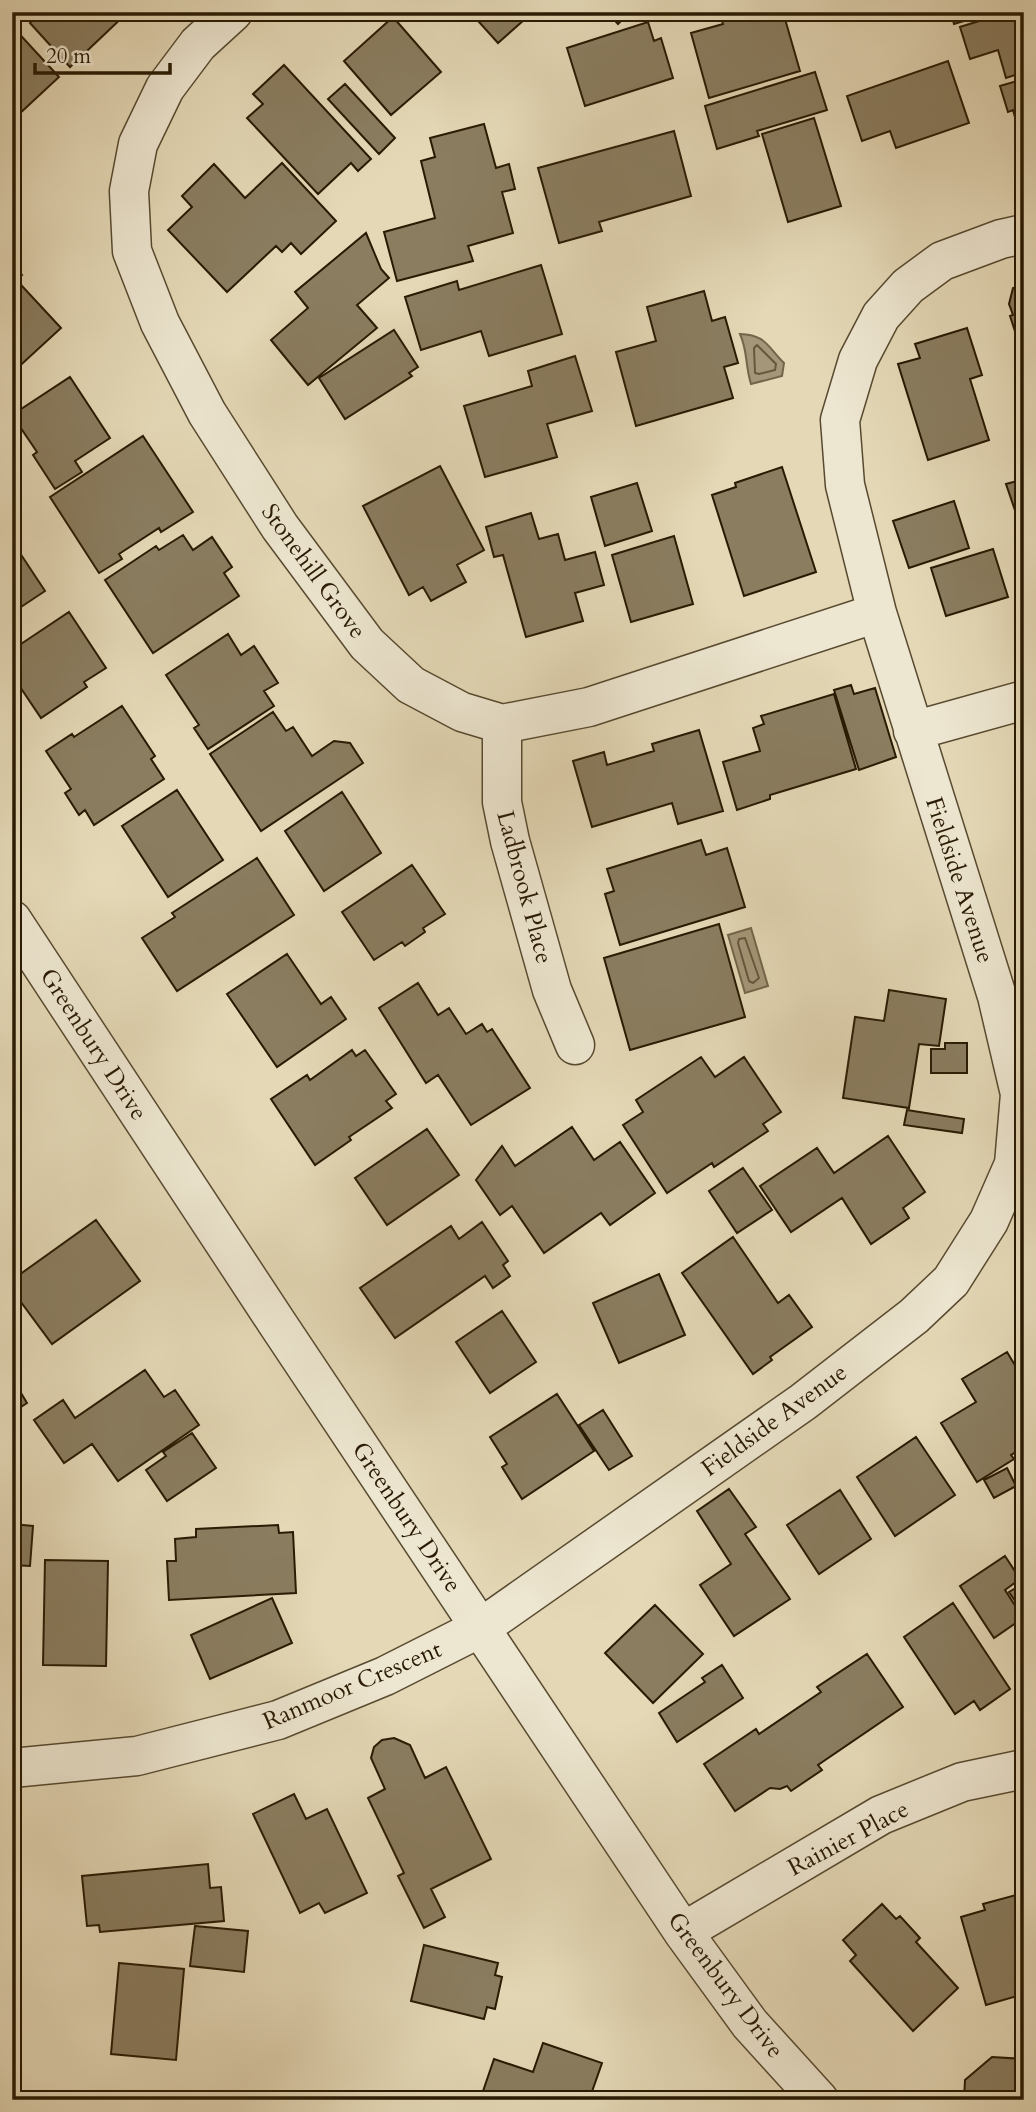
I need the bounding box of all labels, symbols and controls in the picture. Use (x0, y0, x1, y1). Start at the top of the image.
scale bar (35, 32, 170, 76)
text: 20 m (46, 42, 91, 71)
street label: Stonehill Grove (253, 497, 374, 645)
street label: Fieldside Avenue (917, 793, 1002, 967)
street label: Ladbrook Place (488, 807, 561, 967)
street label: Greenbury Drive (32, 962, 155, 1127)
street label: Fieldside Avenue (695, 1356, 854, 1485)
street label: Greenbury Drive (344, 1435, 469, 1599)
street label: Ranmoor Crescent (258, 1633, 447, 1738)
street label: Rainier Place (782, 1793, 915, 1884)
street label: Greenbury Drive (660, 1905, 791, 2065)

